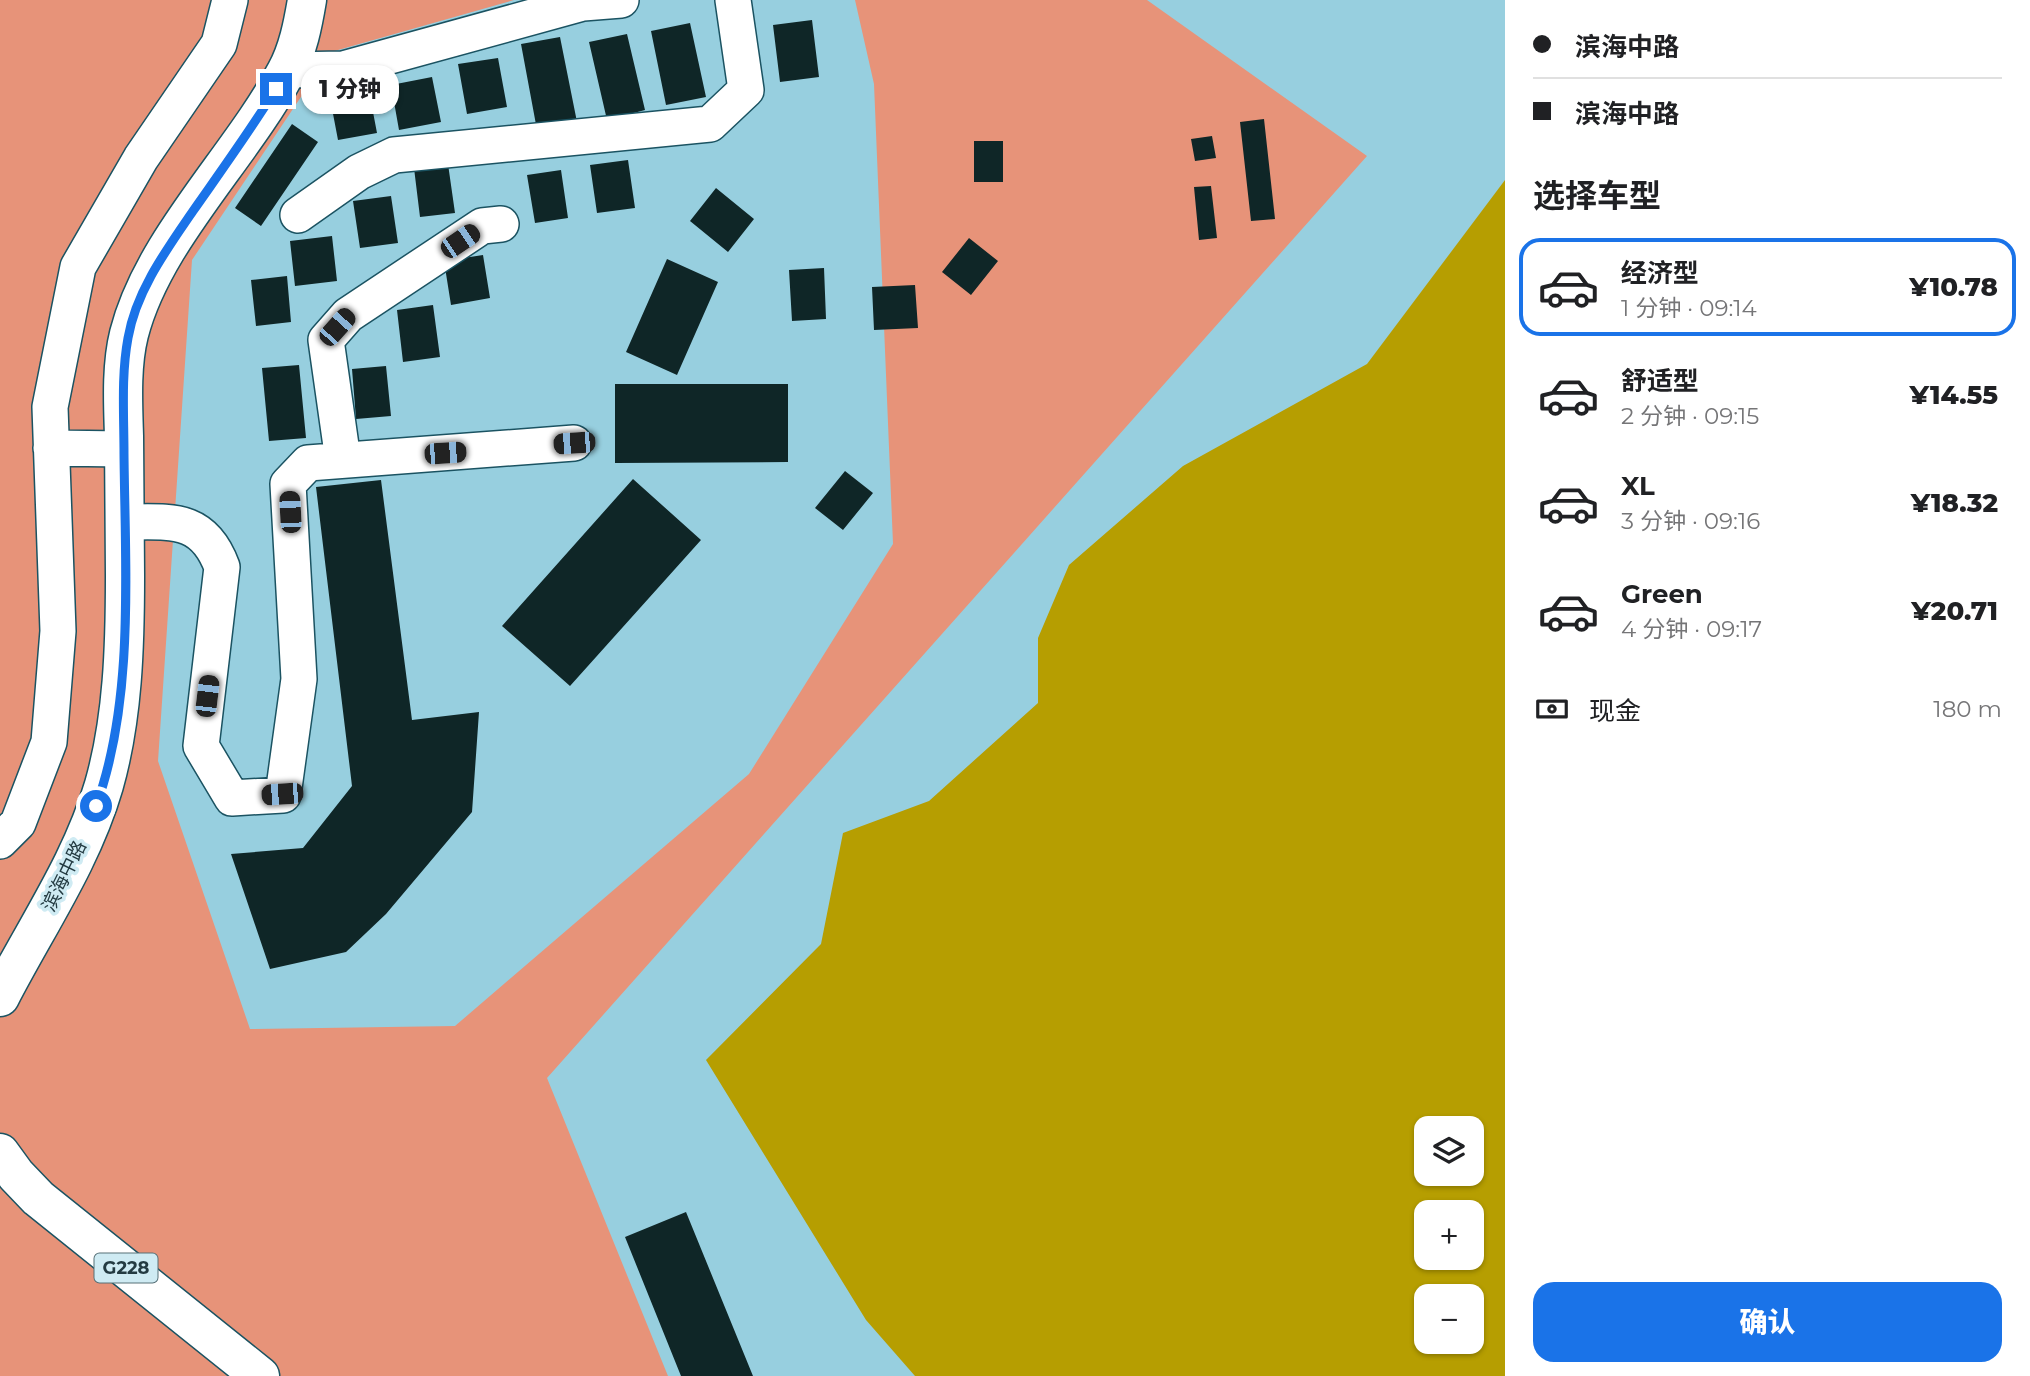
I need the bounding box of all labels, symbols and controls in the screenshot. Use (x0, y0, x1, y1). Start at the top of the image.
text: 滨海中路 (1575, 31, 1679, 63)
callout: 1 分钟 (300, 64, 398, 114)
route end (260, 73, 292, 105)
text: 1 分钟 (319, 75, 381, 103)
text: 滨海中路 (1575, 98, 1679, 130)
text: 选择车型 (1533, 176, 1661, 215)
car (437, 221, 484, 261)
icon: car (1537, 256, 1600, 319)
text: 经济型 (1621, 257, 1699, 289)
text: ¥10.78 (1909, 271, 1998, 303)
text: 1 分钟 · 09:14 (1621, 294, 1757, 322)
car (316, 304, 359, 350)
icon: car (1537, 364, 1600, 427)
text: 舒适型 (1621, 365, 1699, 397)
text: ¥14.55 (1910, 379, 1998, 411)
text: 2 分钟 · 09:15 (1621, 402, 1759, 430)
car (553, 431, 596, 455)
car (424, 441, 467, 465)
text: XL (1621, 470, 1655, 502)
icon: car (1537, 472, 1600, 535)
text: ¥18.32 (1911, 487, 1998, 519)
car (279, 490, 302, 534)
text: 3 分钟 · 09:16 (1621, 507, 1760, 535)
text: Green (1621, 578, 1703, 610)
icon: car (1537, 580, 1600, 643)
text: ¥20.71 (1911, 595, 1998, 627)
text: 4 分钟 · 09:17 (1621, 615, 1762, 643)
car (195, 674, 220, 718)
icon: cash (1533, 690, 1571, 728)
text: 现金 (1589, 695, 1641, 727)
text: 180 m (1933, 695, 2002, 723)
car (261, 782, 304, 806)
route start (80, 790, 112, 822)
street label: 滨海中路 (37, 837, 91, 915)
map controls (1414, 1116, 1484, 1354)
button: layers (1414, 1116, 1484, 1186)
button: + (1414, 1200, 1484, 1270)
road number: G228 (94, 1254, 158, 1282)
button: 确认 (1533, 1282, 2002, 1362)
button: − (1414, 1284, 1484, 1354)

